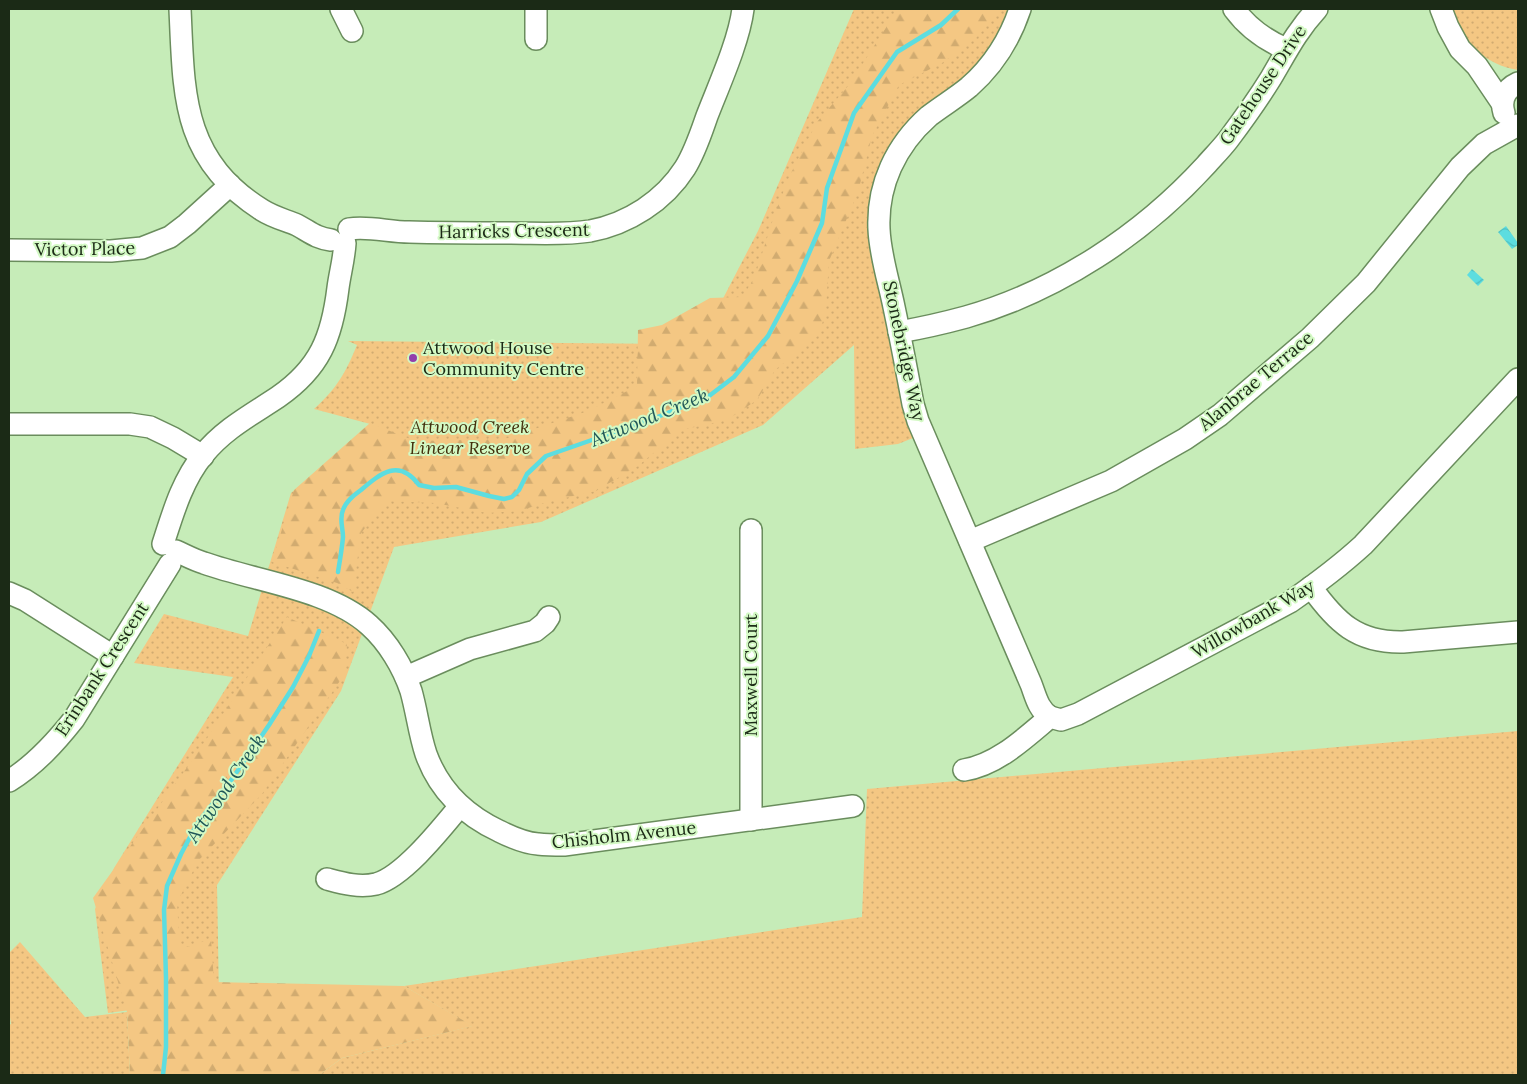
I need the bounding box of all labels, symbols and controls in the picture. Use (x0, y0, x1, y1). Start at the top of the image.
street label: Gatehouse Drive (1214, 20, 1311, 149)
street label: Harricks Crescent (438, 218, 590, 243)
street label: Victor Place (34, 236, 136, 261)
street label: Stonebridge Way (878, 279, 931, 424)
street label: Alanbrae Terrace (1193, 326, 1318, 436)
place label: Attwood House Community Centre (422, 336, 584, 380)
marker: Attwood House Community Centre (407, 352, 419, 364)
water label: Attwood Creek (585, 382, 712, 452)
park label: Attwood Creek Linear Reserve (410, 415, 530, 459)
street label: Willowbank Way (1187, 574, 1319, 663)
street label: Erinbank Crescent (50, 597, 154, 740)
street label: Maxwell Court (739, 614, 762, 736)
water label: Attwood Creek (179, 729, 270, 848)
street label: Chisholm Avenue (551, 815, 697, 854)

